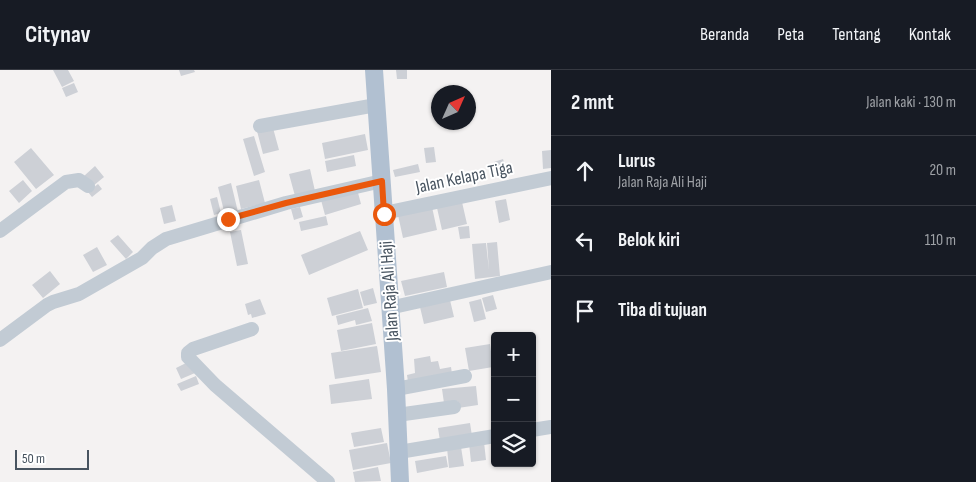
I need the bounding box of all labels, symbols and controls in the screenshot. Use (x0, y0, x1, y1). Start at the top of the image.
text: Citynav (25, 20, 91, 49)
text: Beranda (700, 24, 749, 45)
text: Peta (777, 24, 804, 45)
text: Tentang (832, 24, 881, 45)
text: Kontak (909, 24, 951, 45)
north arrow (431, 85, 476, 130)
text: 2 mnt (571, 90, 614, 115)
text: Jalan kaki · 130 m (866, 93, 956, 112)
text: Lurus (618, 150, 655, 173)
street label: Jalan Kelapa Tiga (413, 157, 515, 198)
icon: ahead (571, 157, 599, 185)
text: 20 m (929, 161, 956, 180)
text: Jalan Raja Ali Haji (618, 173, 707, 192)
route start (373, 203, 396, 226)
route end (217, 208, 240, 231)
icon: left (571, 227, 599, 255)
text: Belok kiri (618, 229, 680, 252)
text: 110 m (925, 231, 956, 250)
street label: Jalan Raja Ali Haji (376, 240, 404, 343)
icon: arrive (571, 297, 599, 325)
text: Tiba di tujuan (618, 299, 707, 322)
map controls (491, 332, 536, 467)
button: + (491, 332, 536, 377)
button: − (491, 377, 536, 422)
button: layers (491, 422, 536, 467)
scale bar (15, 447, 89, 470)
text: 50 m (22, 450, 45, 467)

